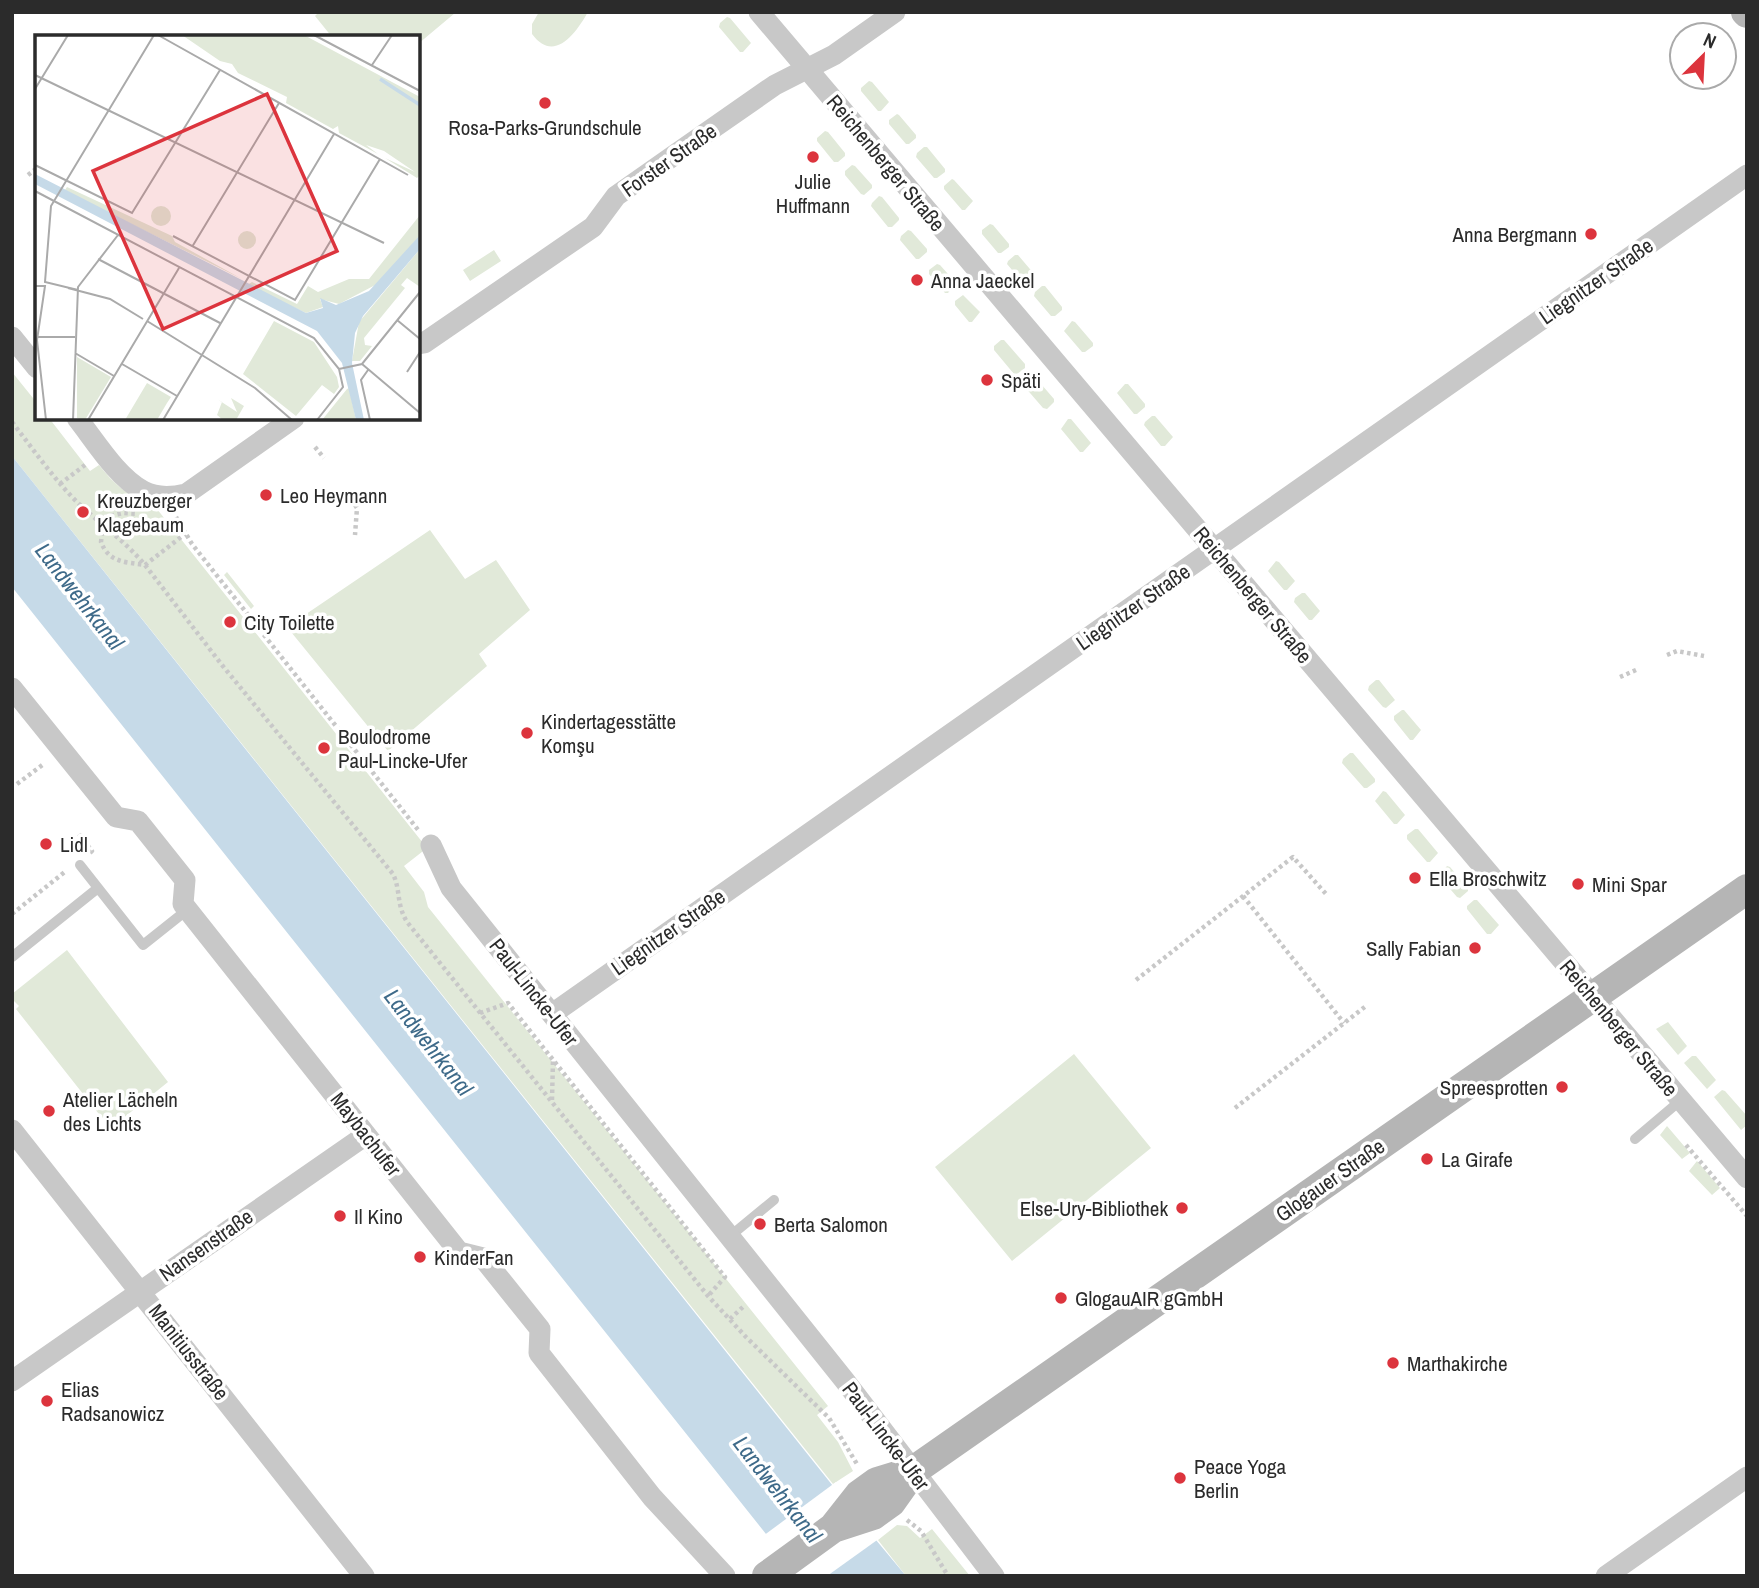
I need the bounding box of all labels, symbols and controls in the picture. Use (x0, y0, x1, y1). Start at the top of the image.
north arrow (1668, 21, 1738, 91)
text: N (1699, 26, 1720, 55)
inset map (35, 35, 420, 420)
street label: Reichenberger Straße (820, 88, 952, 238)
marker: Rosa-Parks-Grundschule (537, 95, 553, 111)
place label: Rosa-Parks-Grundschule (448, 113, 642, 142)
street label: Forster Straße (616, 117, 722, 203)
marker: Julie Huffmann (805, 149, 821, 165)
place label: Julie Huffmann (776, 167, 850, 220)
place label: Anna Bergmann (1452, 220, 1577, 249)
marker: Anna Bergmann (1583, 226, 1599, 242)
street label: Liegnitzer Straße (1533, 231, 1659, 331)
place label: Anna Jaeckel (930, 266, 1034, 295)
marker: Anna Jaeckel (909, 272, 925, 288)
place label: Späti (1001, 366, 1041, 395)
marker: Späti (979, 372, 995, 388)
place label: Leo Heymann (280, 481, 387, 510)
place label: Kreuzberger Klagebaum (97, 486, 192, 539)
marker: Leo Heymann (258, 487, 274, 503)
marker: Kreuzberger Klagebaum (75, 504, 91, 520)
street label: Reichenberger Straße (1187, 520, 1319, 670)
water label: Landwehrkanal (28, 536, 132, 657)
street label: Liegnitzer Straße (1070, 557, 1196, 657)
place label: City Toilette (244, 608, 335, 637)
marker: City Toilette (222, 614, 238, 630)
place label: Kindertagesstätte Komşu (541, 707, 676, 760)
place label: Boulodrome Paul-Lincke-Ufer (338, 722, 467, 775)
marker: Kindertagesstätte Komşu (519, 725, 535, 741)
marker: Boulodrome Paul-Lincke-Ufer (316, 740, 332, 756)
place label: Lidl (60, 830, 88, 859)
marker: Lidl (38, 836, 54, 852)
place label: Ella Broschwitz (1429, 864, 1547, 893)
marker: Ella Broschwitz (1407, 870, 1423, 886)
place label: Mini Spar (1592, 870, 1667, 899)
marker: Mini Spar (1570, 876, 1586, 892)
street label: Liegnitzer Straße (605, 882, 731, 982)
street label: Paul-Lincke-Ufer (483, 932, 585, 1052)
place label: Sally Fabian (1366, 934, 1461, 963)
marker: Sally Fabian (1467, 940, 1483, 956)
street label: Reichenberger Straße (1553, 953, 1685, 1103)
water label: Landwehrkanal (377, 982, 481, 1103)
place label: Spreesprotten (1440, 1073, 1548, 1102)
marker: Spreesprotten (1554, 1079, 1570, 1095)
place label: Atelier Lächeln des Lichts (62, 1085, 178, 1138)
street label: Maybachufer (324, 1086, 408, 1182)
marker: Atelier Lächeln des Lichts (41, 1103, 57, 1119)
street label: Glogauer Straße (1270, 1132, 1390, 1228)
place label: La Girafe (1441, 1145, 1513, 1174)
marker: La Girafe (1419, 1151, 1435, 1167)
place label: Else-Ury-Bibliothek (1020, 1194, 1168, 1223)
marker: Else-Ury-Bibliothek (1174, 1200, 1190, 1216)
street label: Nansenstraße (153, 1202, 259, 1288)
place label: Il Kino (354, 1202, 403, 1231)
marker: Il Kino (332, 1208, 348, 1224)
place label: Berta Salomon (774, 1210, 888, 1239)
marker: Berta Salomon (752, 1216, 768, 1232)
place label: KinderFan (434, 1243, 514, 1272)
marker: KinderFan (412, 1249, 428, 1265)
place label: GlogauAIR gGmbH (1075, 1284, 1223, 1313)
marker: GlogauAIR gGmbH (1053, 1290, 1069, 1306)
street label: Manitiusstraße (142, 1298, 236, 1406)
place label: Marthakirche (1407, 1349, 1508, 1378)
marker: Marthakirche (1385, 1355, 1401, 1371)
place label: Elias Radsanowicz (61, 1375, 165, 1428)
street label: Paul-Lincke-Ufer (836, 1376, 937, 1497)
marker: Elias Radsanowicz (39, 1393, 55, 1409)
water label: Landwehrkanal (726, 1429, 830, 1550)
place label: Peace Yoga Berlin (1194, 1452, 1287, 1505)
marker: Peace Yoga Berlin (1172, 1470, 1188, 1486)

